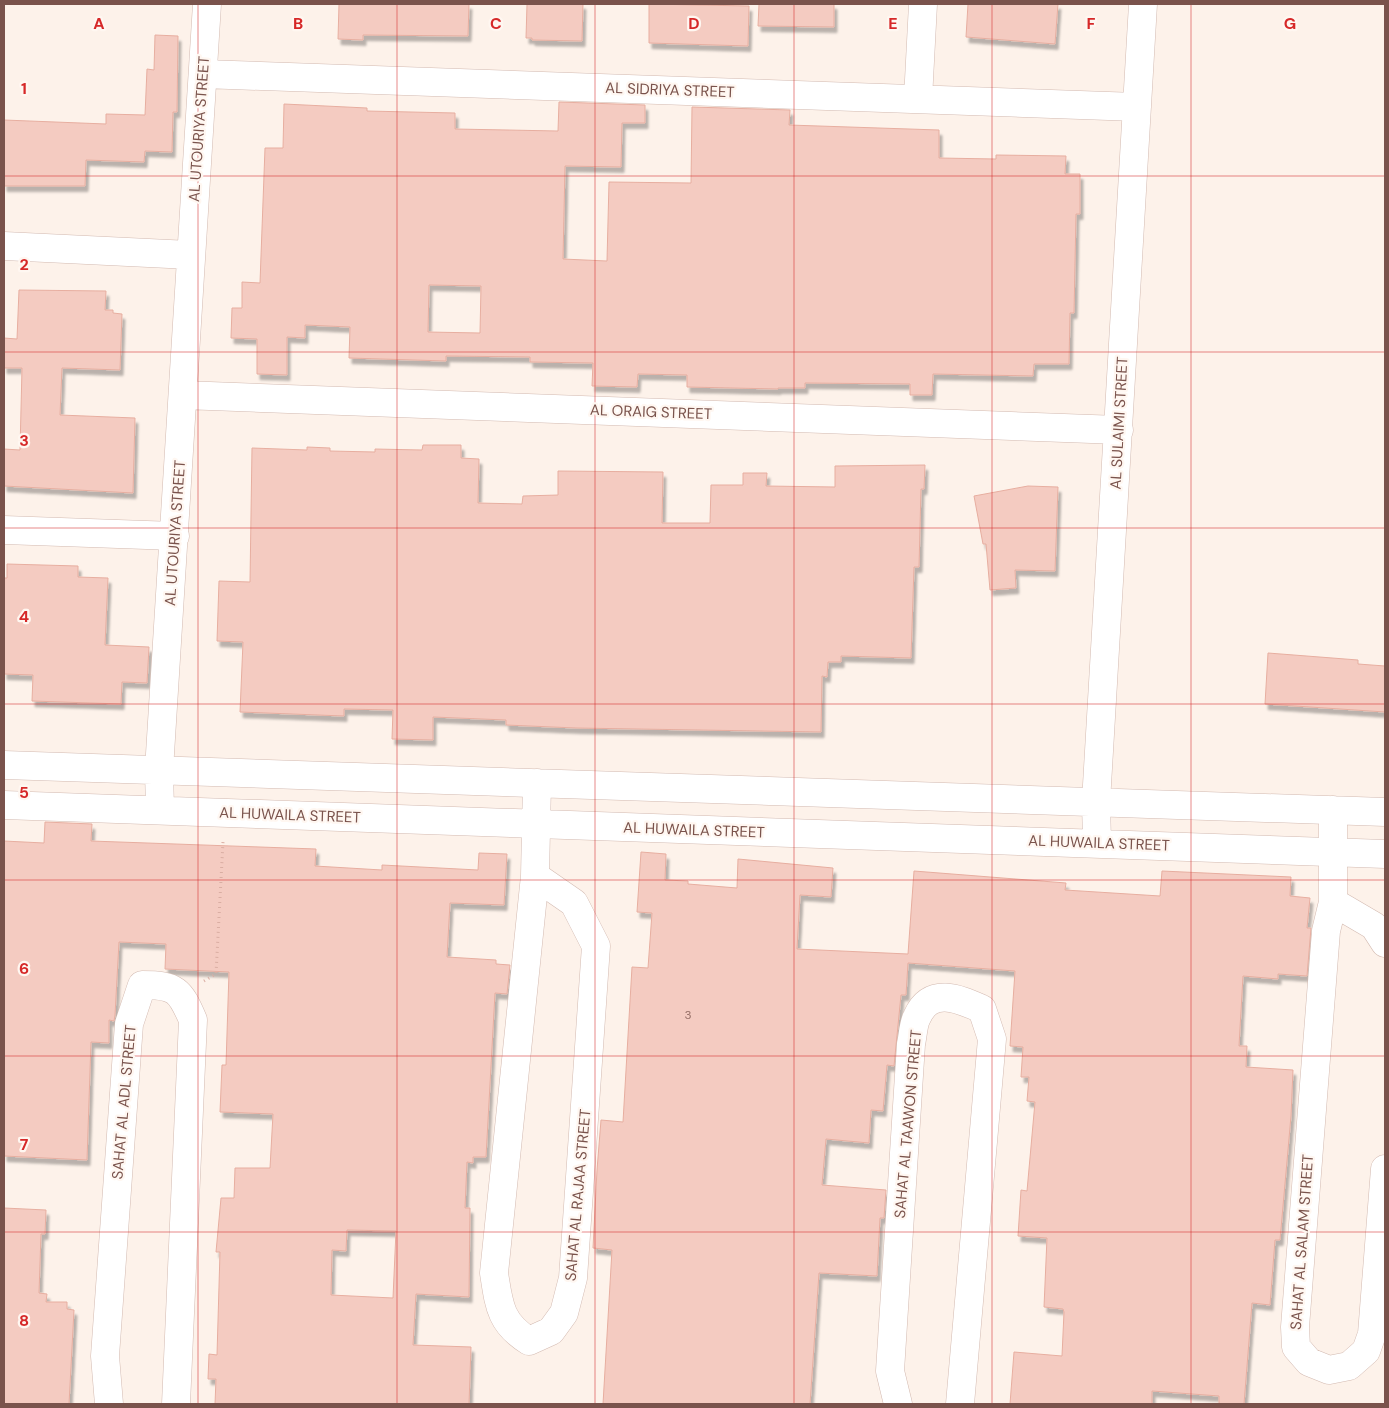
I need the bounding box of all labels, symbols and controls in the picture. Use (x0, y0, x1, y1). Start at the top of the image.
text: A (93, 13, 105, 34)
text: B (293, 13, 303, 34)
text: C (490, 13, 502, 34)
text: D (688, 13, 700, 34)
text: E (888, 13, 898, 34)
text: F (1087, 13, 1096, 34)
text: G (1284, 13, 1296, 34)
street label: AL UTOURIYA STREET (184, 55, 214, 203)
text: 1 (21, 78, 27, 99)
street label: AL SIDRIYA STREET (605, 78, 735, 102)
text: 2 (19, 254, 29, 275)
street label: AL SULAIMI STREET (1106, 356, 1132, 490)
street label: AL ORAIG STREET (590, 400, 712, 424)
text: 3 (19, 430, 29, 451)
street label: AL UTOURIYA STREET (160, 459, 190, 607)
text: 4 (19, 606, 29, 627)
text: 5 (19, 782, 29, 803)
street label: AL HUWAILA STREET (219, 803, 361, 827)
street label: AL HUWAILA STREET (623, 818, 765, 842)
street label: AL HUWAILA STREET (1028, 831, 1170, 855)
text: 6 (19, 958, 29, 979)
house number: 3 (684, 1007, 692, 1023)
street label: SAHAT AL ADL STREET (107, 1024, 141, 1180)
street label: SAHAT AL TAAWON STREET (890, 1029, 926, 1219)
street label: SAHAT AL RAJAA STREET (561, 1108, 595, 1282)
text: 7 (20, 1134, 29, 1155)
street label: SAHAT AL SALAM STREET (1286, 1153, 1318, 1331)
text: 8 (19, 1310, 29, 1331)

